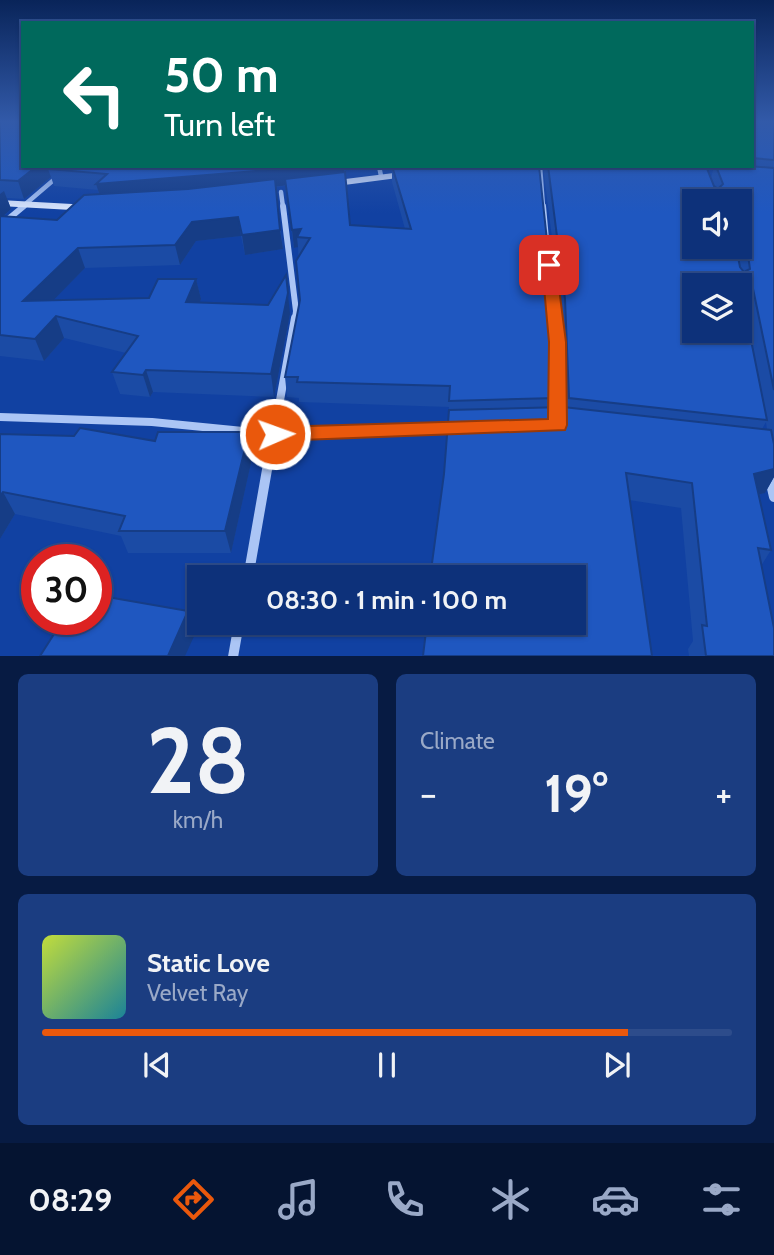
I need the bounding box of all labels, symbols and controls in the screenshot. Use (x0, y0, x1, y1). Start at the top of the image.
text: 50 m (164, 45, 279, 104)
icon: left (49, 49, 140, 140)
text: Turn left (164, 105, 275, 144)
map controls (682, 189, 752, 343)
button: sound (682, 189, 752, 259)
pin (519, 235, 579, 295)
icon: arrive (530, 246, 568, 284)
button: layers (682, 273, 752, 343)
position arrow (238, 397, 312, 471)
speed limit sign: 30 (21, 544, 112, 635)
text: 08:30 · 1 min · 100 m (266, 584, 507, 616)
text: 28 (146, 705, 250, 816)
text: Climate (420, 727, 495, 755)
text: 19° (544, 762, 608, 825)
text: − (420, 770, 437, 817)
text: + (715, 770, 732, 817)
text: km/h (173, 806, 223, 834)
text: Static Love (147, 947, 270, 979)
text: Velvet Ray (147, 979, 248, 1007)
icon: previous (138, 1046, 176, 1084)
icon: pause (368, 1046, 406, 1084)
icon: next (598, 1046, 636, 1084)
icon: directions (169, 1175, 218, 1224)
icon: music (274, 1175, 323, 1224)
icon: phone (380, 1175, 429, 1224)
icon: climate (486, 1175, 535, 1224)
icon: car (591, 1175, 640, 1224)
icon: filters (697, 1175, 746, 1224)
text: 08:29 (28, 1180, 112, 1219)

